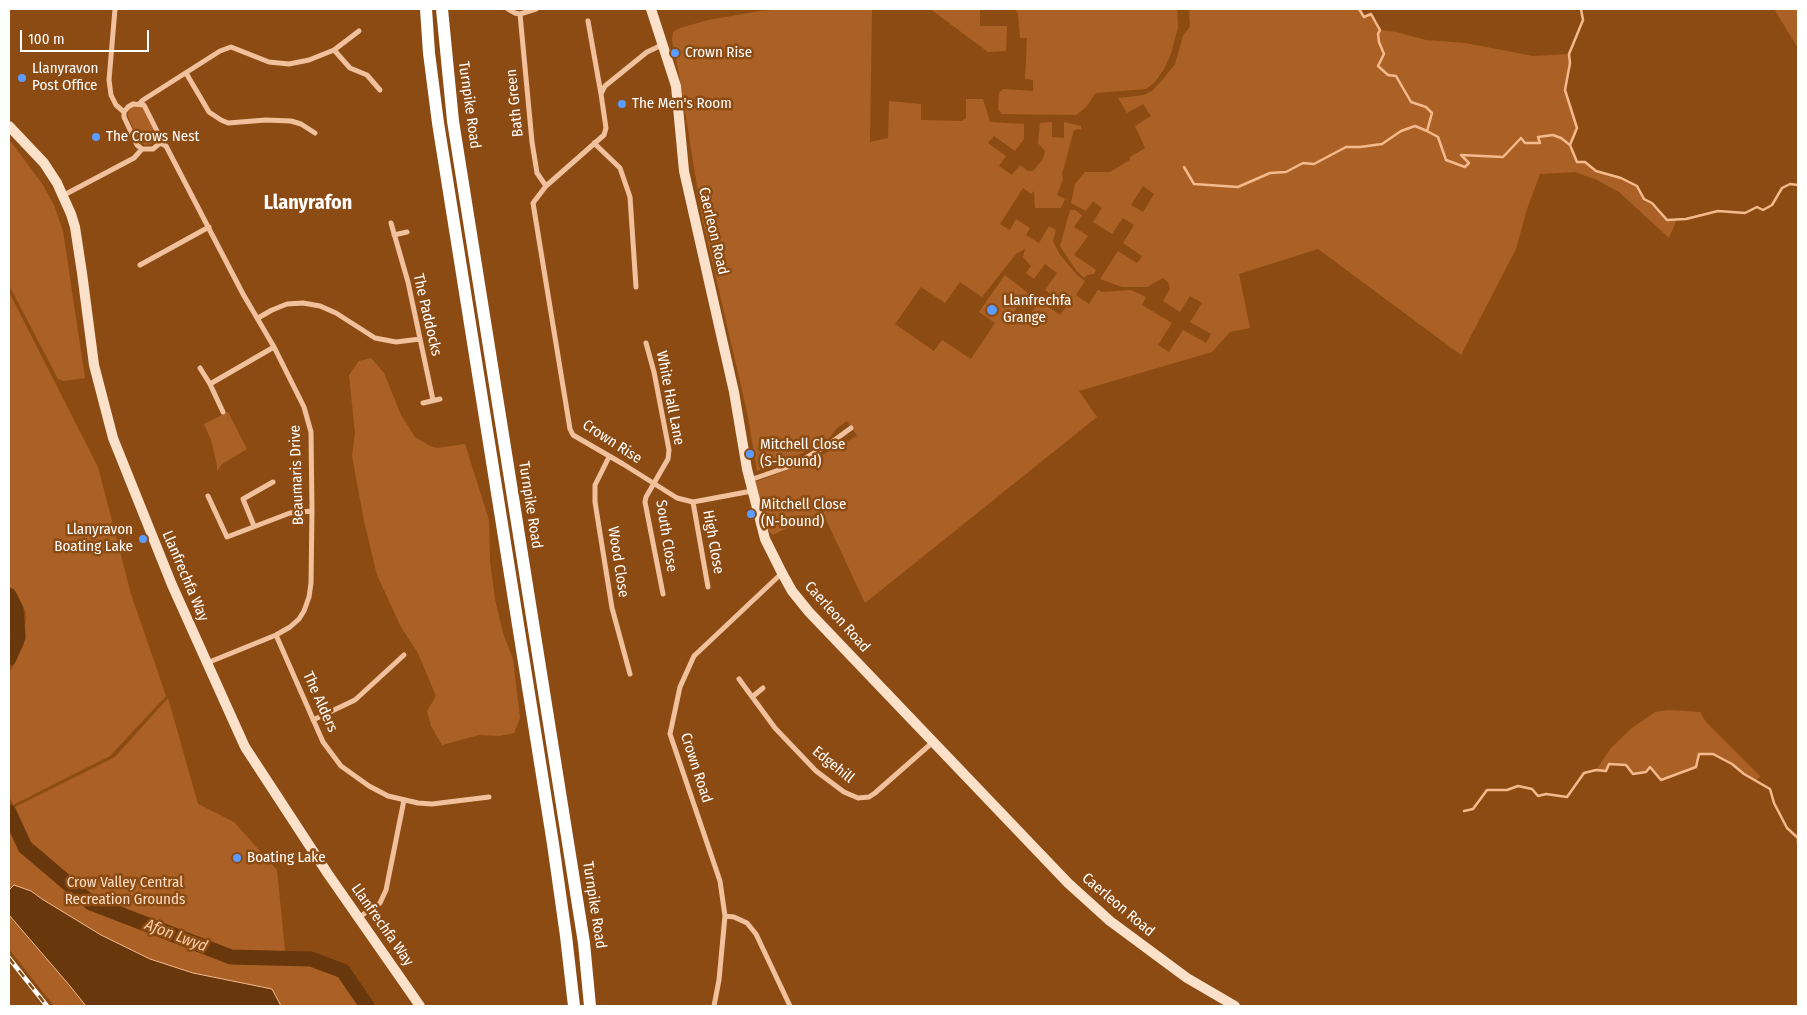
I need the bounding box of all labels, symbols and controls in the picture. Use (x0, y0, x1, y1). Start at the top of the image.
scale bar (22, 20, 151, 52)
text: 100 m (28, 30, 65, 48)
place label: Crown Rise (685, 44, 752, 62)
marker: Crown Rise (669, 47, 681, 59)
place label: Llanyravon Post Office (32, 60, 98, 95)
street label: Turnpike Road (454, 60, 484, 150)
street label: Bath Green (502, 68, 528, 138)
marker: Llanyravon Post Office (16, 72, 28, 84)
place label: The Men's Room (632, 95, 732, 113)
marker: The Men's Room (616, 98, 628, 110)
place label: The Crows Nest (106, 128, 199, 146)
marker: The Crows Nest (90, 131, 102, 143)
street label: Caerleon Road (694, 186, 732, 276)
district label: Llanyrafon (264, 191, 352, 215)
street label: The Paddocks (409, 272, 445, 358)
place label: Llanfrechfa Grange (1003, 292, 1071, 327)
marker: Llanfrechfa Grange (985, 303, 999, 317)
street label: White Hall Lane (652, 349, 688, 447)
street label: Crown Rise (579, 416, 645, 468)
street label: Beaumaris Drive (286, 425, 308, 525)
place label: Mitchell Close (S-bound) (760, 436, 845, 471)
marker: Mitchell Close (S-bound) (744, 448, 756, 460)
street label: Turnpike Road (514, 460, 546, 550)
place label: Mitchell Close (N-bound) (761, 496, 846, 531)
street label: South Close (651, 499, 681, 573)
marker: Mitchell Close (N-bound) (745, 508, 757, 520)
street label: High Close (699, 509, 727, 575)
place label: Llanyravon Boating Lake (54, 521, 133, 556)
street label: Wood Close (604, 525, 632, 599)
street label: Llanfrechfa Way (158, 528, 212, 624)
marker: Llanyravon Boating Lake (137, 533, 149, 545)
street label: Caerleon Road (800, 578, 874, 656)
street label: The Alders (299, 669, 341, 735)
street label: Crown Road (676, 731, 716, 805)
street label: Edgehill (808, 743, 858, 787)
place label: Boating Lake (247, 849, 326, 867)
marker: Boating Lake (231, 852, 243, 864)
street label: Turnpike Road (578, 860, 610, 950)
street label: Caerleon Road (1078, 869, 1158, 941)
park label: Crow Valley Central Recreation Grounds (65, 874, 185, 909)
street label: Llanfrechfa Way (347, 880, 417, 970)
water label: Afon Lwyd (142, 915, 210, 957)

